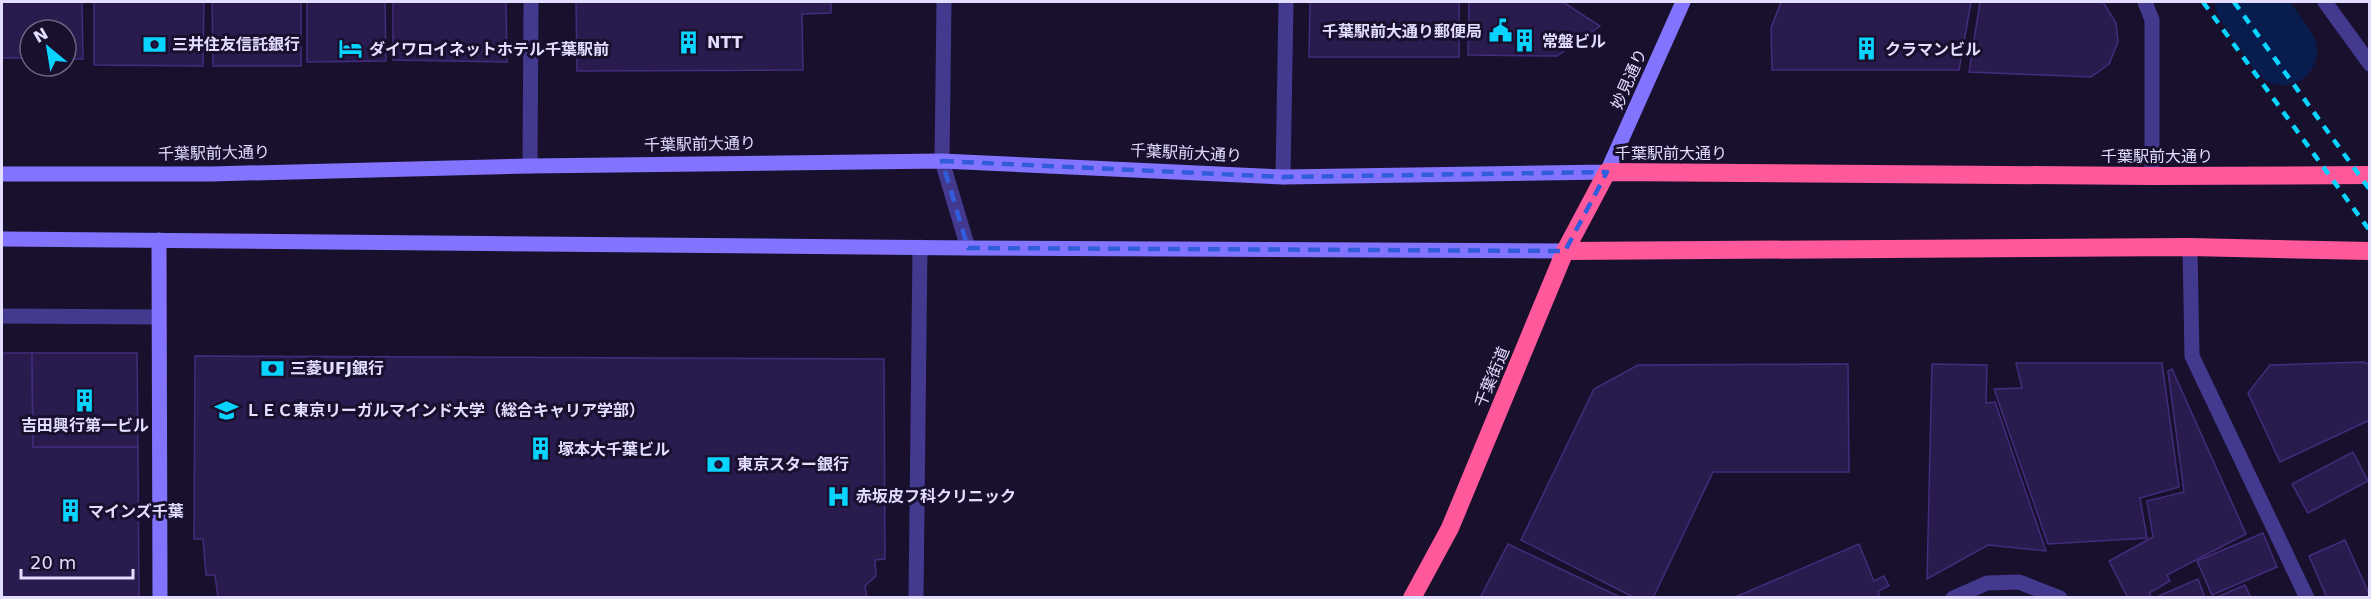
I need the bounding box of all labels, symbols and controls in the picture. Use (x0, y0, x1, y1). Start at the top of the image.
north arrow (18, 18, 78, 78)
public building icon: 千葉駅前大通り郵便局 (1487, 18, 1513, 44)
place label: 千葉駅前大通り郵便局 (1322, 22, 1482, 41)
text: N (30, 24, 51, 47)
building icon: 常盤ビル (1511, 28, 1537, 54)
building icon: NTT (676, 29, 702, 55)
bank icon: 三井住友信託銀行 (141, 31, 167, 57)
place label: 常盤ビル (1542, 32, 1606, 51)
place label: NTT (707, 33, 743, 52)
place label: 三井住友信託銀行 (172, 35, 300, 54)
hotel icon: ダイワロイネットホテル千葉駅前 (338, 36, 364, 62)
building icon: クラマンビル (1854, 36, 1880, 62)
place label: ダイワロイネットホテル千葉駅前 (369, 40, 609, 59)
place label: クラマンビル (1885, 40, 1981, 59)
street label: 妙見通り (1607, 46, 1651, 112)
street label: 千葉駅前大通り (644, 134, 756, 154)
street label: 千葉駅前大通り (1130, 141, 1242, 165)
street label: 千葉駅前大通り (158, 143, 270, 163)
street label: 千葉駅前大通り (1615, 144, 1727, 163)
street label: 千葉駅前大通り (2101, 147, 2213, 166)
street label: 千葉街道 (1471, 344, 1513, 410)
bank icon: 三菱UFJ銀行 (259, 355, 285, 381)
place label: 三菱UFJ銀行 (290, 359, 384, 378)
building icon: 吉田興行第一ビル (72, 387, 98, 413)
school or university icon: ＬＥＣ東京リーガルマインド大学（総合キャリア学部） (214, 397, 240, 423)
place label: ＬＥＣ東京リーガルマインド大学（総合キャリア学部） (245, 401, 645, 420)
place label: 吉田興行第一ビル (21, 416, 149, 435)
building icon: 塚本大千葉ビル (527, 436, 553, 462)
place label: 塚本大千葉ビル (558, 440, 670, 459)
bank icon: 東京スター銀行 (706, 451, 732, 477)
place label: 東京スター銀行 (737, 455, 849, 474)
hospital icon: 赤坂皮フ科クリニック (825, 483, 851, 509)
place label: 赤坂皮フ科クリニック (856, 487, 1016, 506)
building icon: マインズ千葉 (57, 498, 83, 524)
place label: マインズ千葉 (88, 502, 184, 521)
scale bar (21, 542, 134, 580)
text: 20 m (30, 552, 76, 573)

